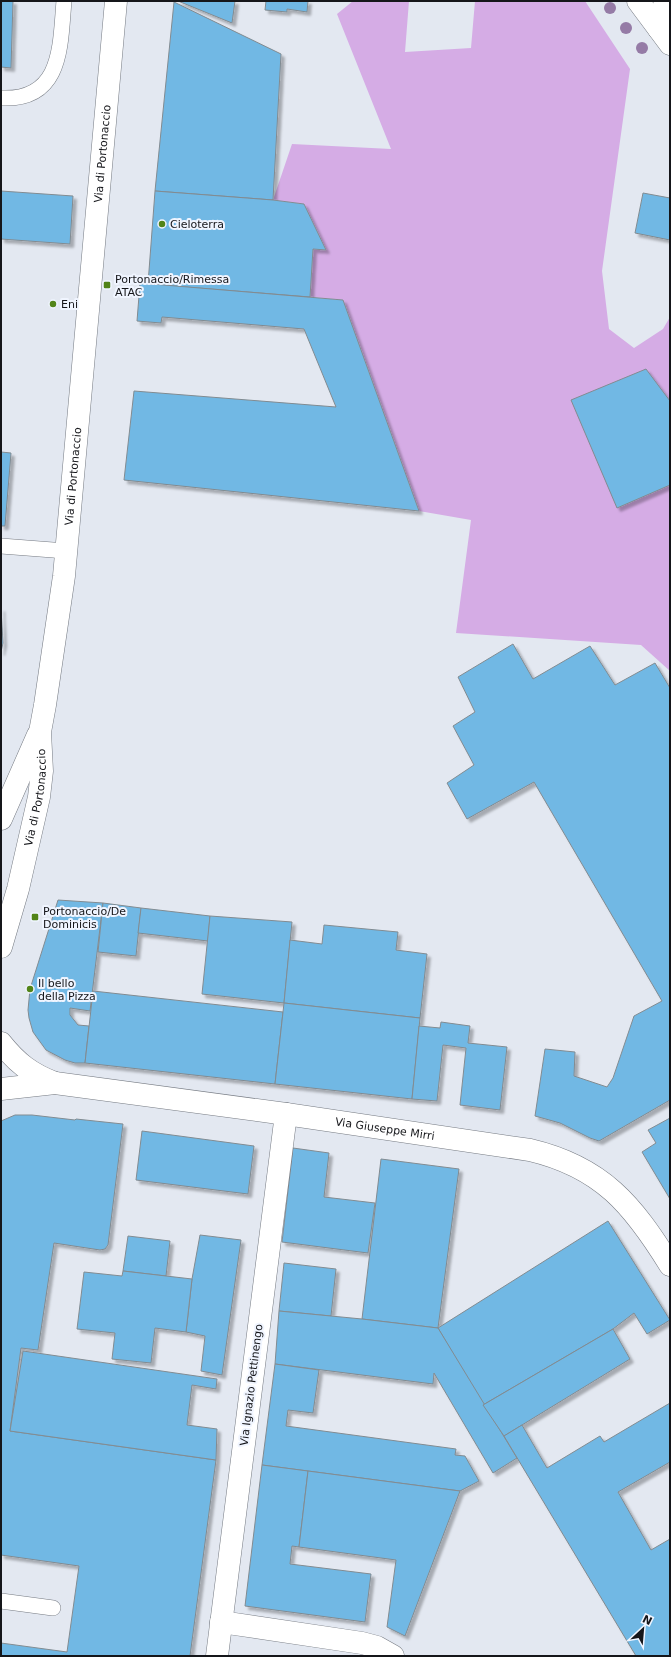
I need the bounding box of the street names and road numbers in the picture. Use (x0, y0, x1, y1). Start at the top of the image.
street label: Via di Portonaccio (92, 104, 114, 203)
street label: Via di Portonaccio (63, 426, 84, 526)
street label: Via di Portonaccio (22, 748, 49, 847)
street label: Via Giuseppe Mirri (334, 1115, 435, 1143)
street label: Via Ignazio Pettinengo (238, 1323, 265, 1447)

